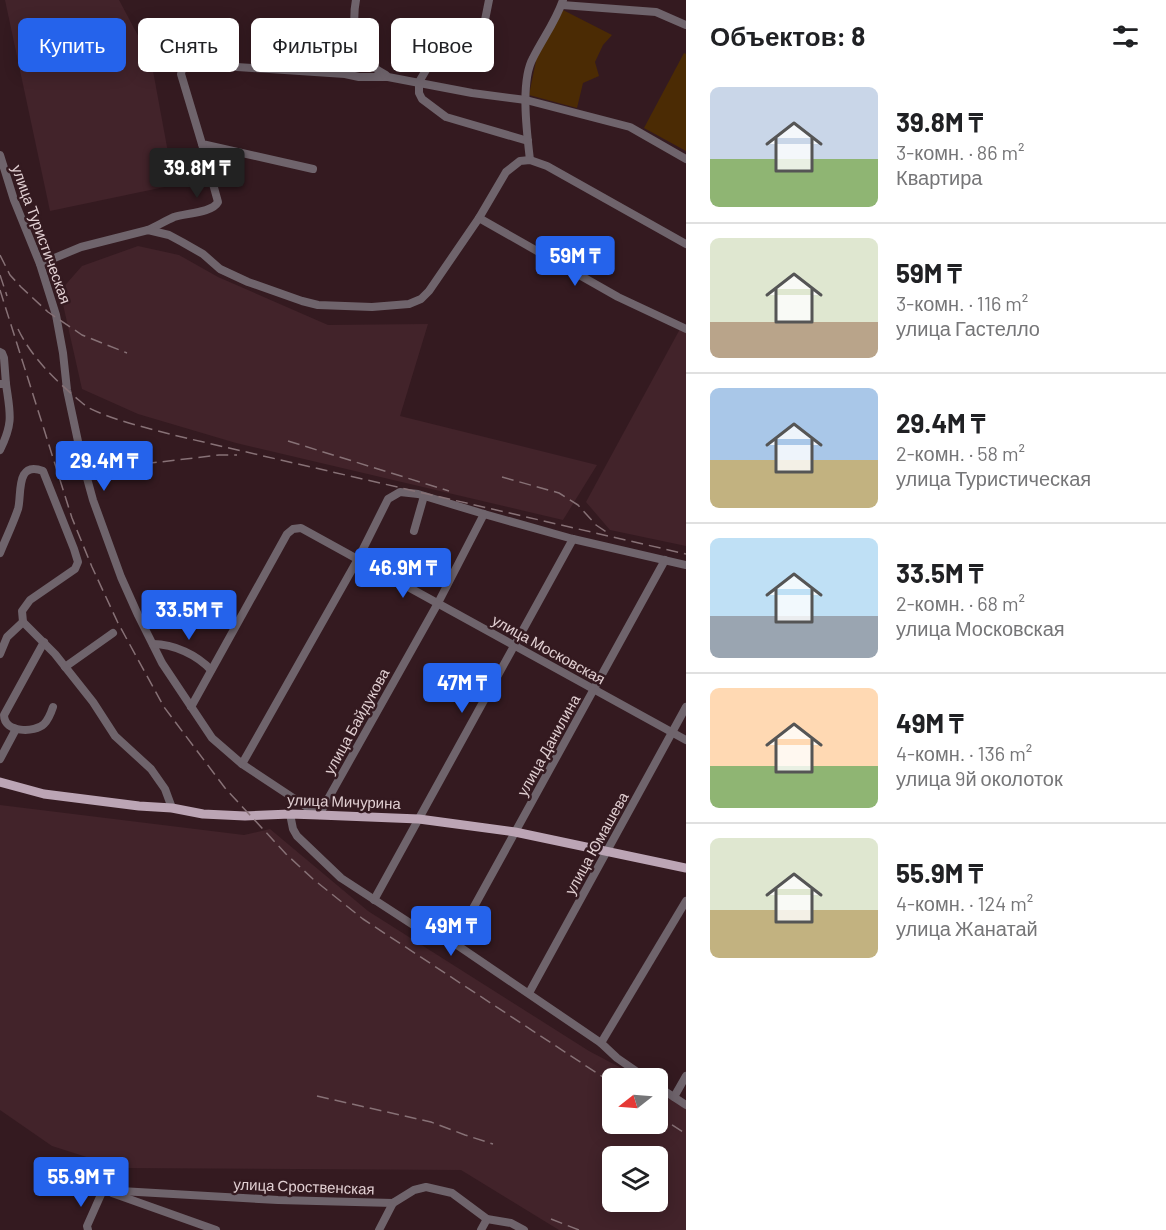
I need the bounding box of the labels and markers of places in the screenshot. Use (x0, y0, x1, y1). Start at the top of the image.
pin: 39.8M ₸ (142, 148, 252, 199)
pin: 59M ₸ (533, 236, 617, 287)
pin: 29.4M ₸ (49, 441, 159, 492)
pin: 46.9M ₸ (348, 548, 458, 599)
pin: 33.5M ₸ (134, 590, 244, 641)
pin: 47M ₸ (420, 663, 504, 714)
pin: 49M ₸ (409, 906, 493, 957)
pin: 55.9M ₸ (26, 1157, 136, 1208)

